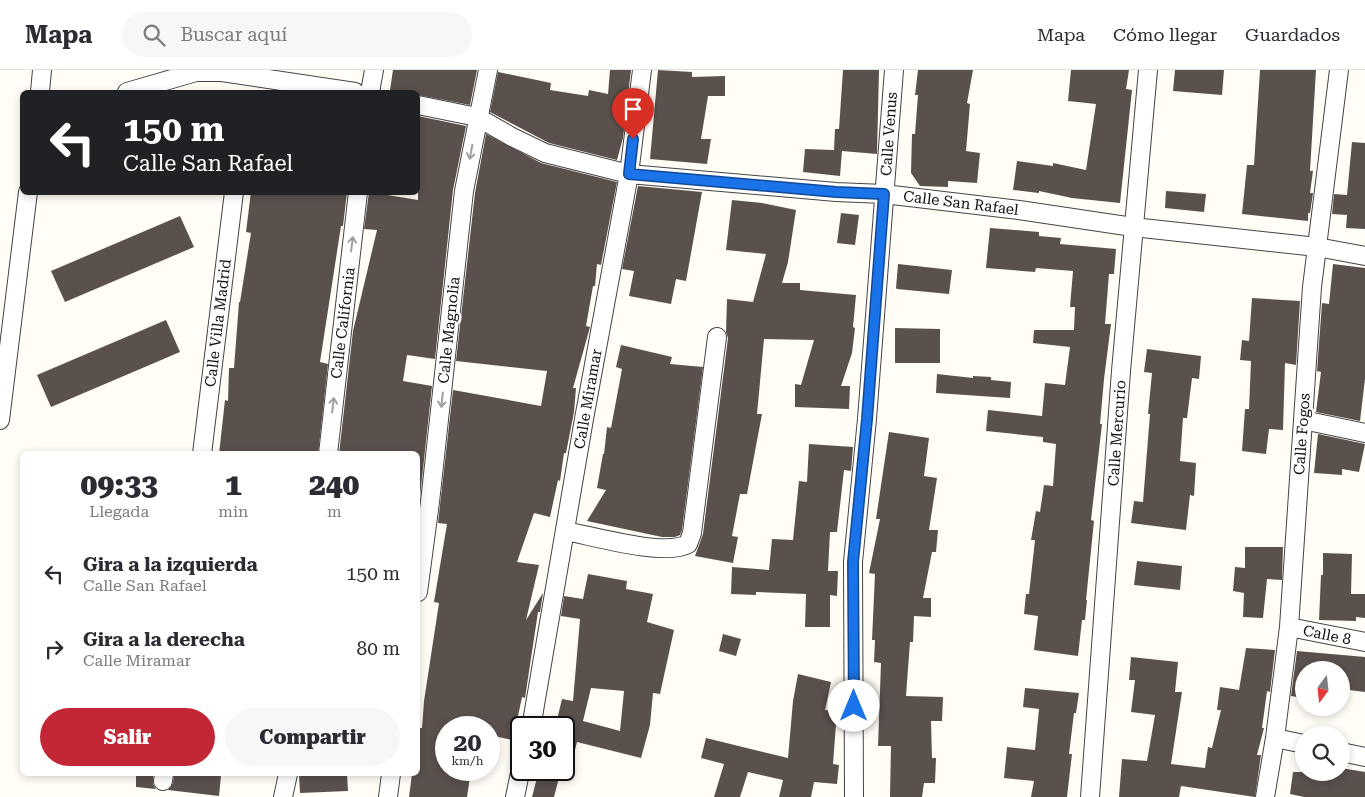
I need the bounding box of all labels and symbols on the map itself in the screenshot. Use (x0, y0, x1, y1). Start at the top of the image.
pin (612, 88, 654, 139)
street label: Calle Venus (877, 91, 901, 177)
one-way arrow (466, 144, 475, 160)
street label: Calle San Rafael (902, 187, 1020, 219)
one-way arrow (347, 236, 357, 252)
street label: Calle Villa Madrid (201, 258, 235, 388)
street label: Calle California (327, 266, 359, 380)
street label: Calle Magnolia (434, 276, 464, 384)
street label: Calle Miramar (570, 348, 606, 450)
street label: Calle Mercurio (1104, 379, 1130, 487)
one-way arrow (437, 392, 447, 408)
street label: Calle Fogos (1290, 392, 1314, 476)
one-way arrow (328, 398, 338, 414)
street label: Calle 8 (1301, 622, 1353, 648)
north arrow (1295, 661, 1350, 716)
position arrow (827, 679, 879, 731)
speed limit sign: 30 (510, 716, 575, 781)

